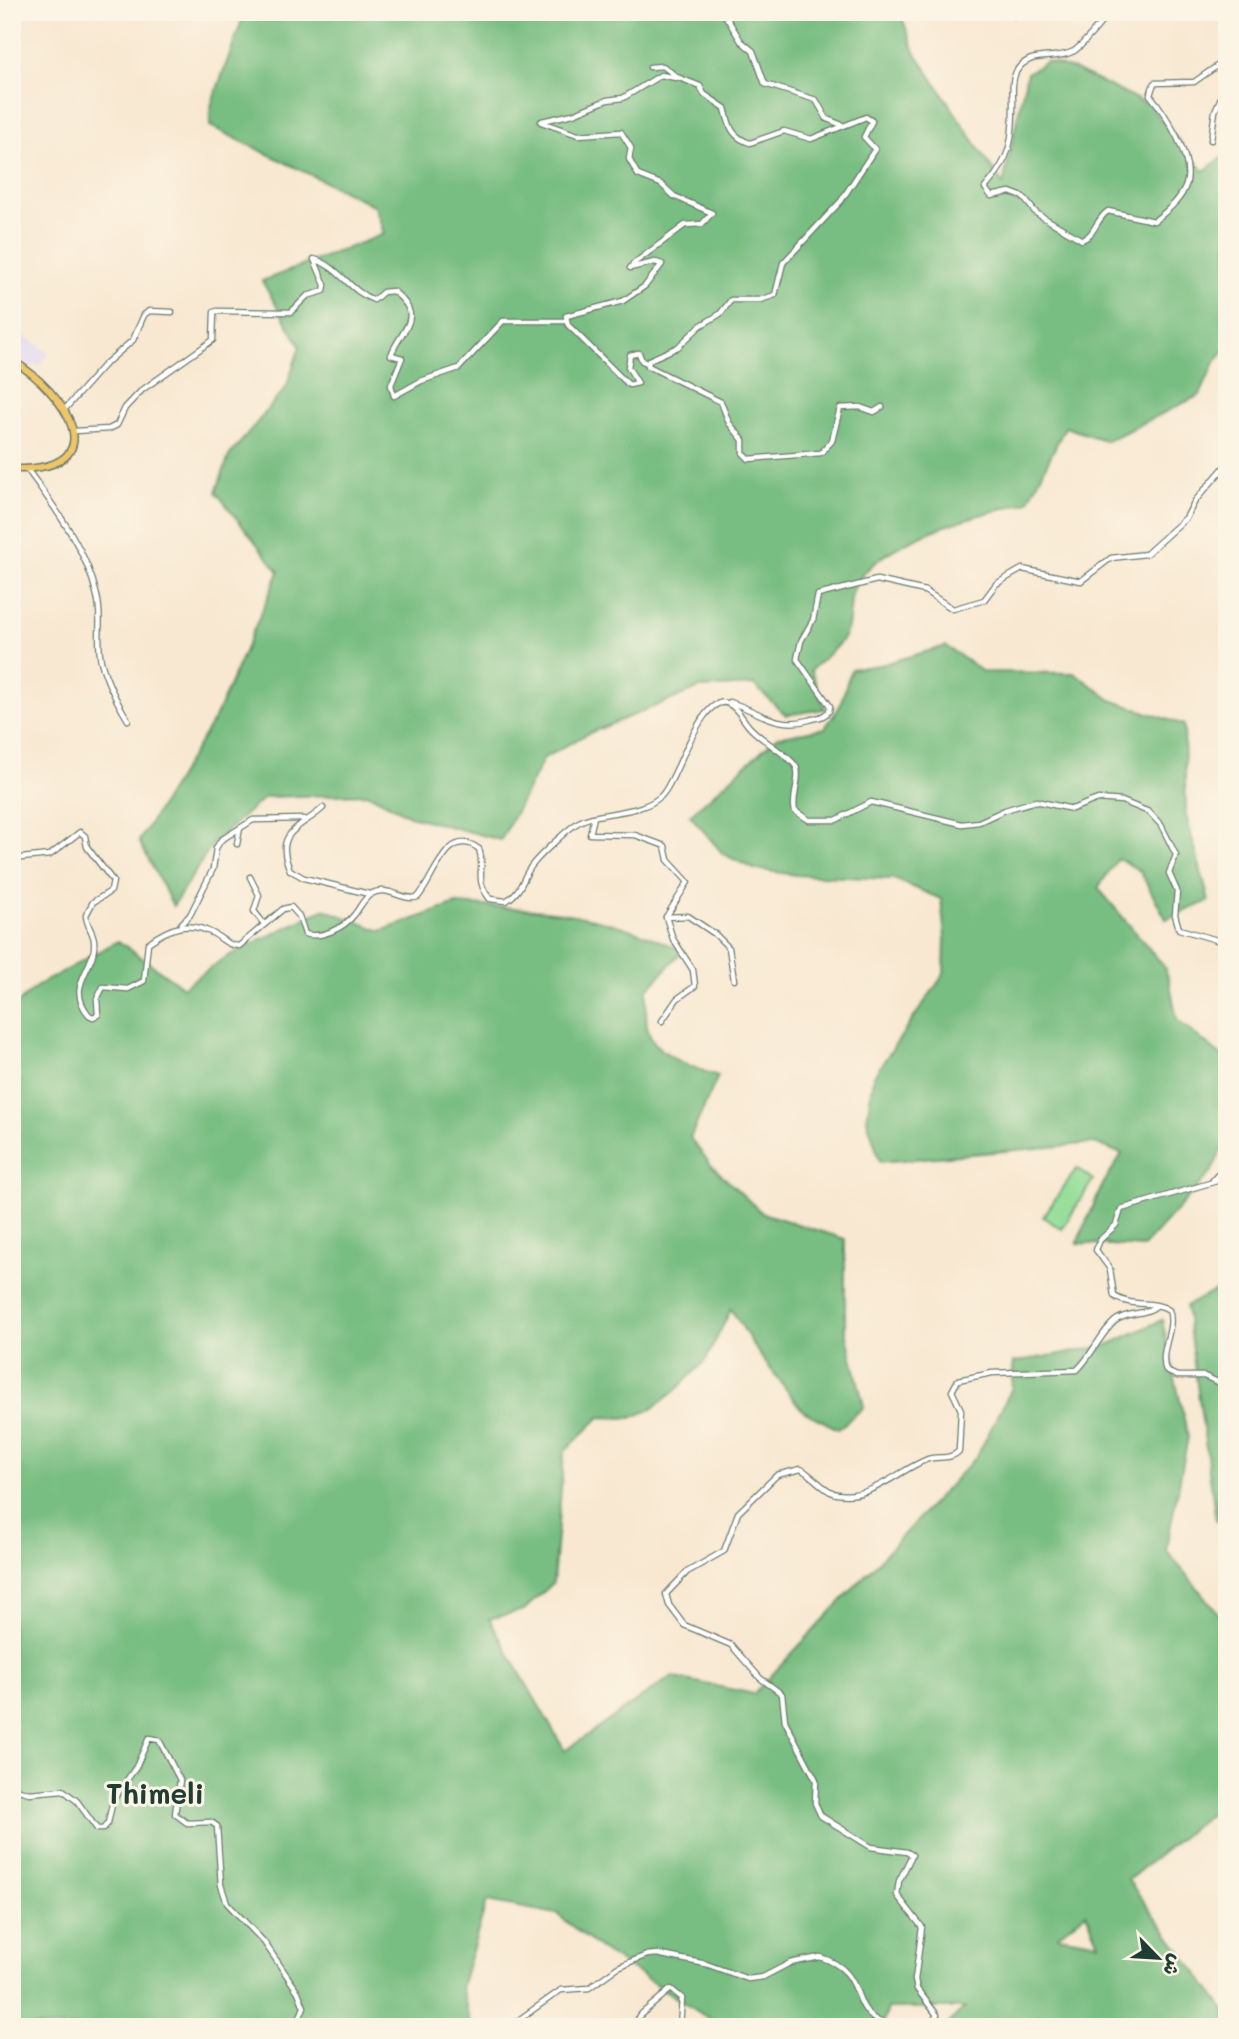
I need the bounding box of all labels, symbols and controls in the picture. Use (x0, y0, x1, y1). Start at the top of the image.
district label: Thimeli (106, 1775, 204, 1811)
north arrow (1124, 1924, 1194, 1994)
text: ش (1158, 1951, 1190, 1980)

